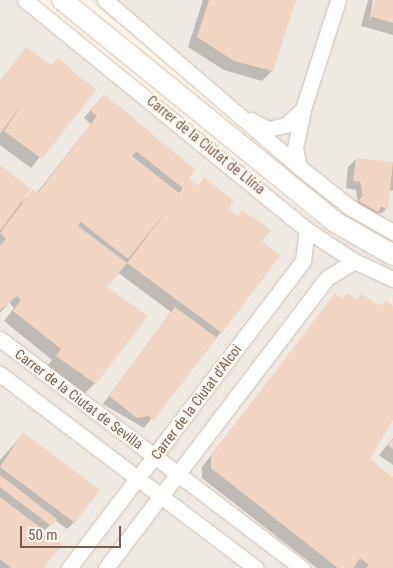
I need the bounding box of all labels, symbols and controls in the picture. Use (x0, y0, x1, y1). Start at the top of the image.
street label: Carrer de la Ciutat de Llíria (144, 92, 268, 198)
street label: Carrer de la Ciutat d'Alcoi (147, 341, 245, 463)
street label: Carrer de la Ciutat de Sevilla (12, 345, 146, 453)
scale bar (22, 516, 124, 548)
text: 50 m (28, 526, 58, 544)

